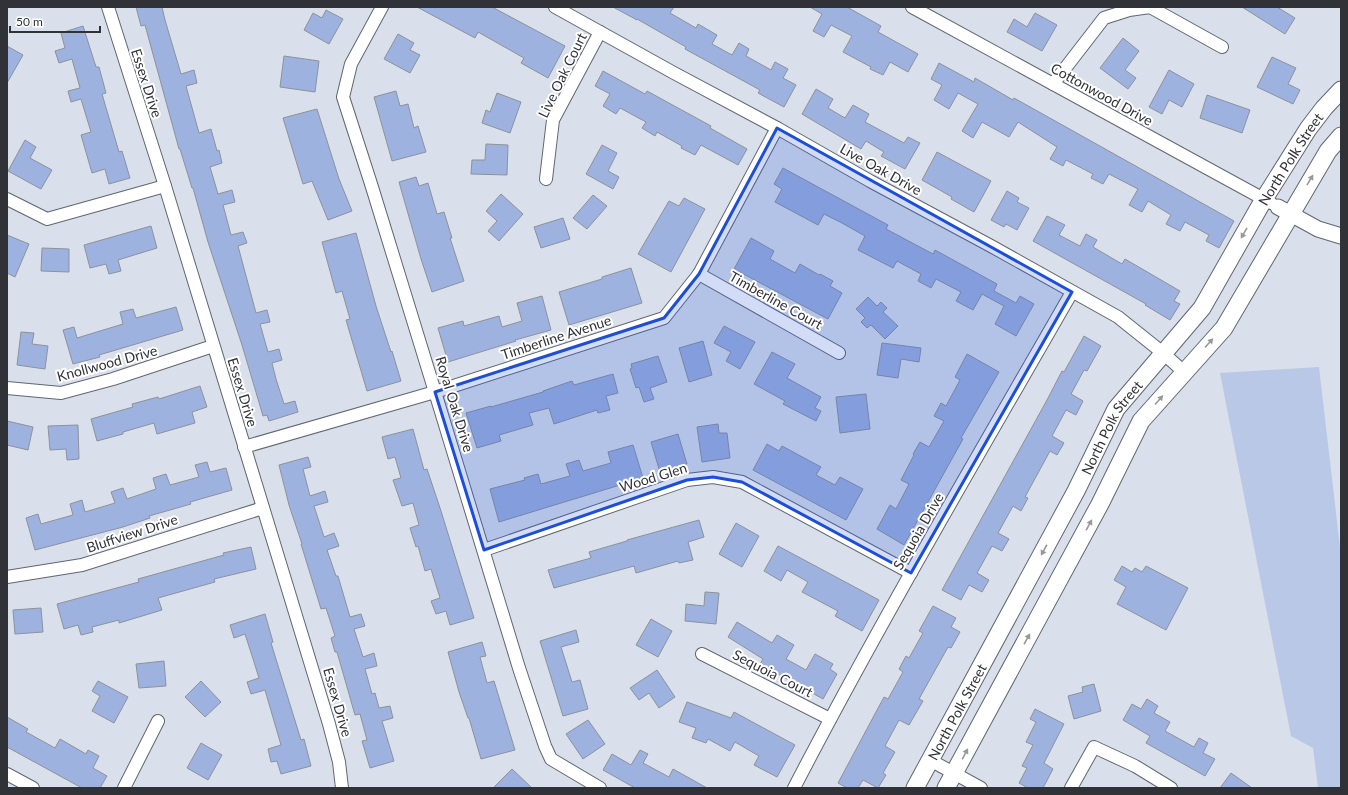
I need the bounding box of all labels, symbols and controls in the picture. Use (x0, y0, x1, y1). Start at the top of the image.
scale bar (10, 8, 100, 34)
text: 50 m (16, 14, 43, 29)
street label: Live Oak Court (534, 30, 590, 120)
street label: Essex Drive (128, 46, 166, 120)
street label: Cottonwood Drive (1048, 59, 1156, 129)
street label: North Polk Street (1254, 109, 1326, 208)
street label: Live Oak Drive (837, 140, 925, 198)
one-way arrow (1306, 174, 1313, 186)
one-way arrow (1241, 227, 1248, 239)
street label: Timberline Court (726, 267, 826, 333)
street label: Timberline Avenue (499, 311, 613, 363)
one-way arrow (1205, 338, 1214, 349)
street label: Knollwood Drive (55, 341, 159, 385)
street label: Royal Oak Drive (432, 354, 478, 454)
street label: Essex Drive (224, 355, 262, 429)
street label: North Polk Street (1077, 377, 1145, 477)
one-way arrow (1155, 395, 1164, 406)
street label: Wood Glen (617, 459, 689, 495)
street label: Sequoia Drive (889, 490, 947, 572)
street label: Bluffview Drive (84, 510, 180, 556)
one-way arrow (1086, 519, 1092, 531)
one-way arrow (1041, 544, 1047, 556)
one-way arrow (1023, 633, 1030, 645)
street label: Sequoia Court (730, 646, 816, 700)
street label: North Polk Street (924, 660, 989, 763)
street label: Essex Drive (320, 665, 356, 739)
one-way arrow (961, 748, 968, 759)

